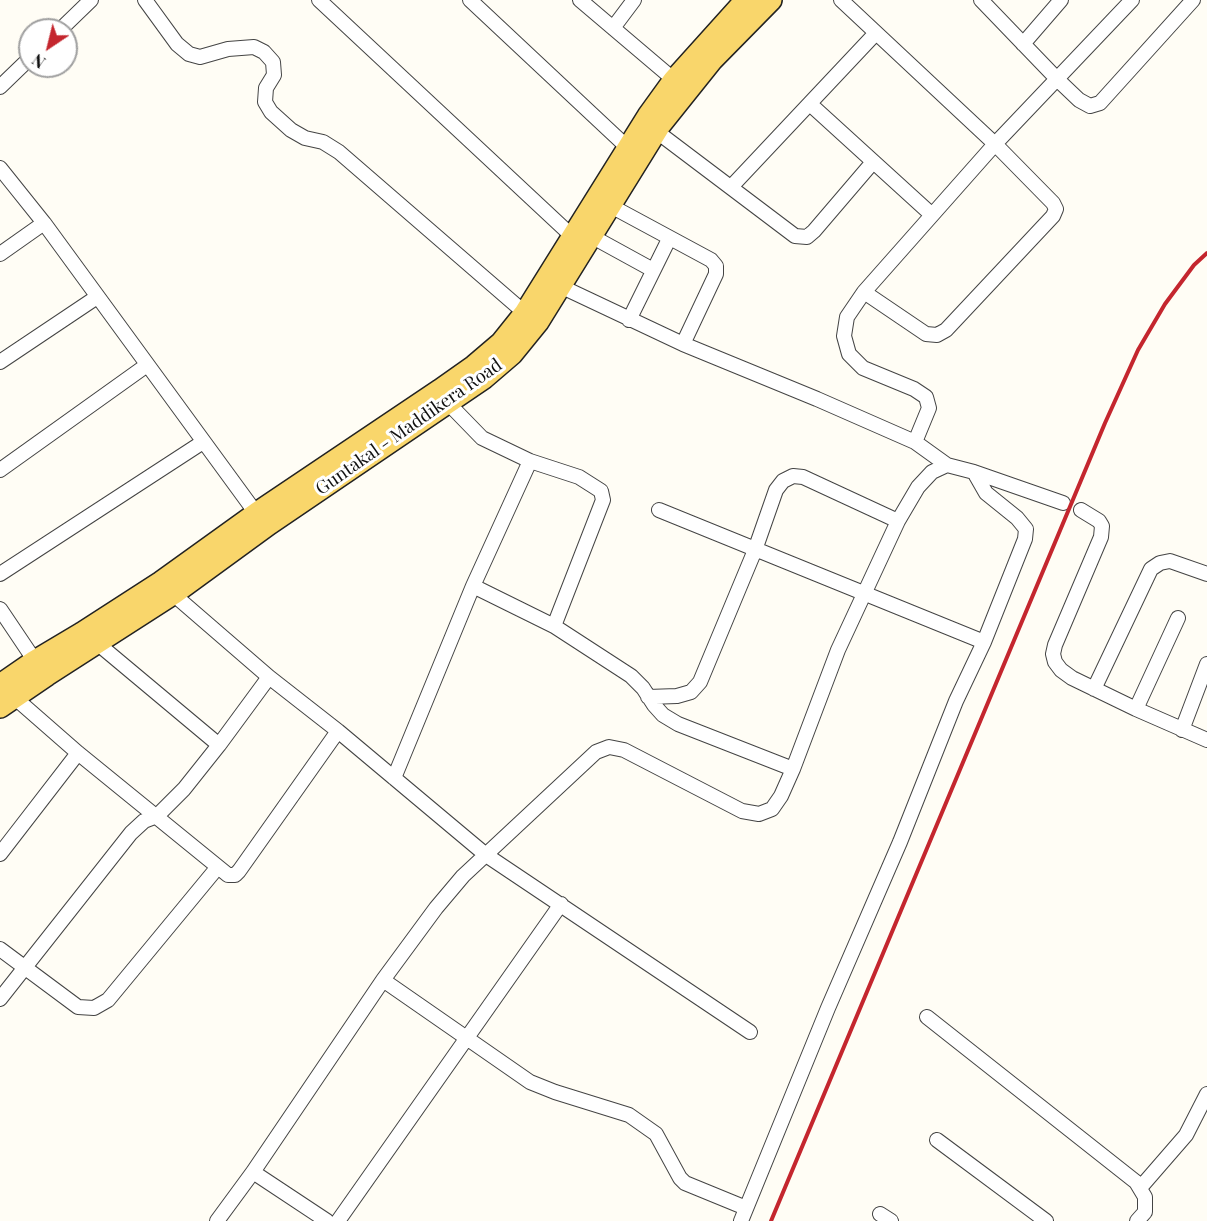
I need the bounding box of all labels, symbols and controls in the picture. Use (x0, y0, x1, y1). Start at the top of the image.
north arrow (18, 18, 78, 78)
text: N (28, 50, 49, 73)
street label: Guntakal - Maddikera Road (312, 354, 506, 500)

